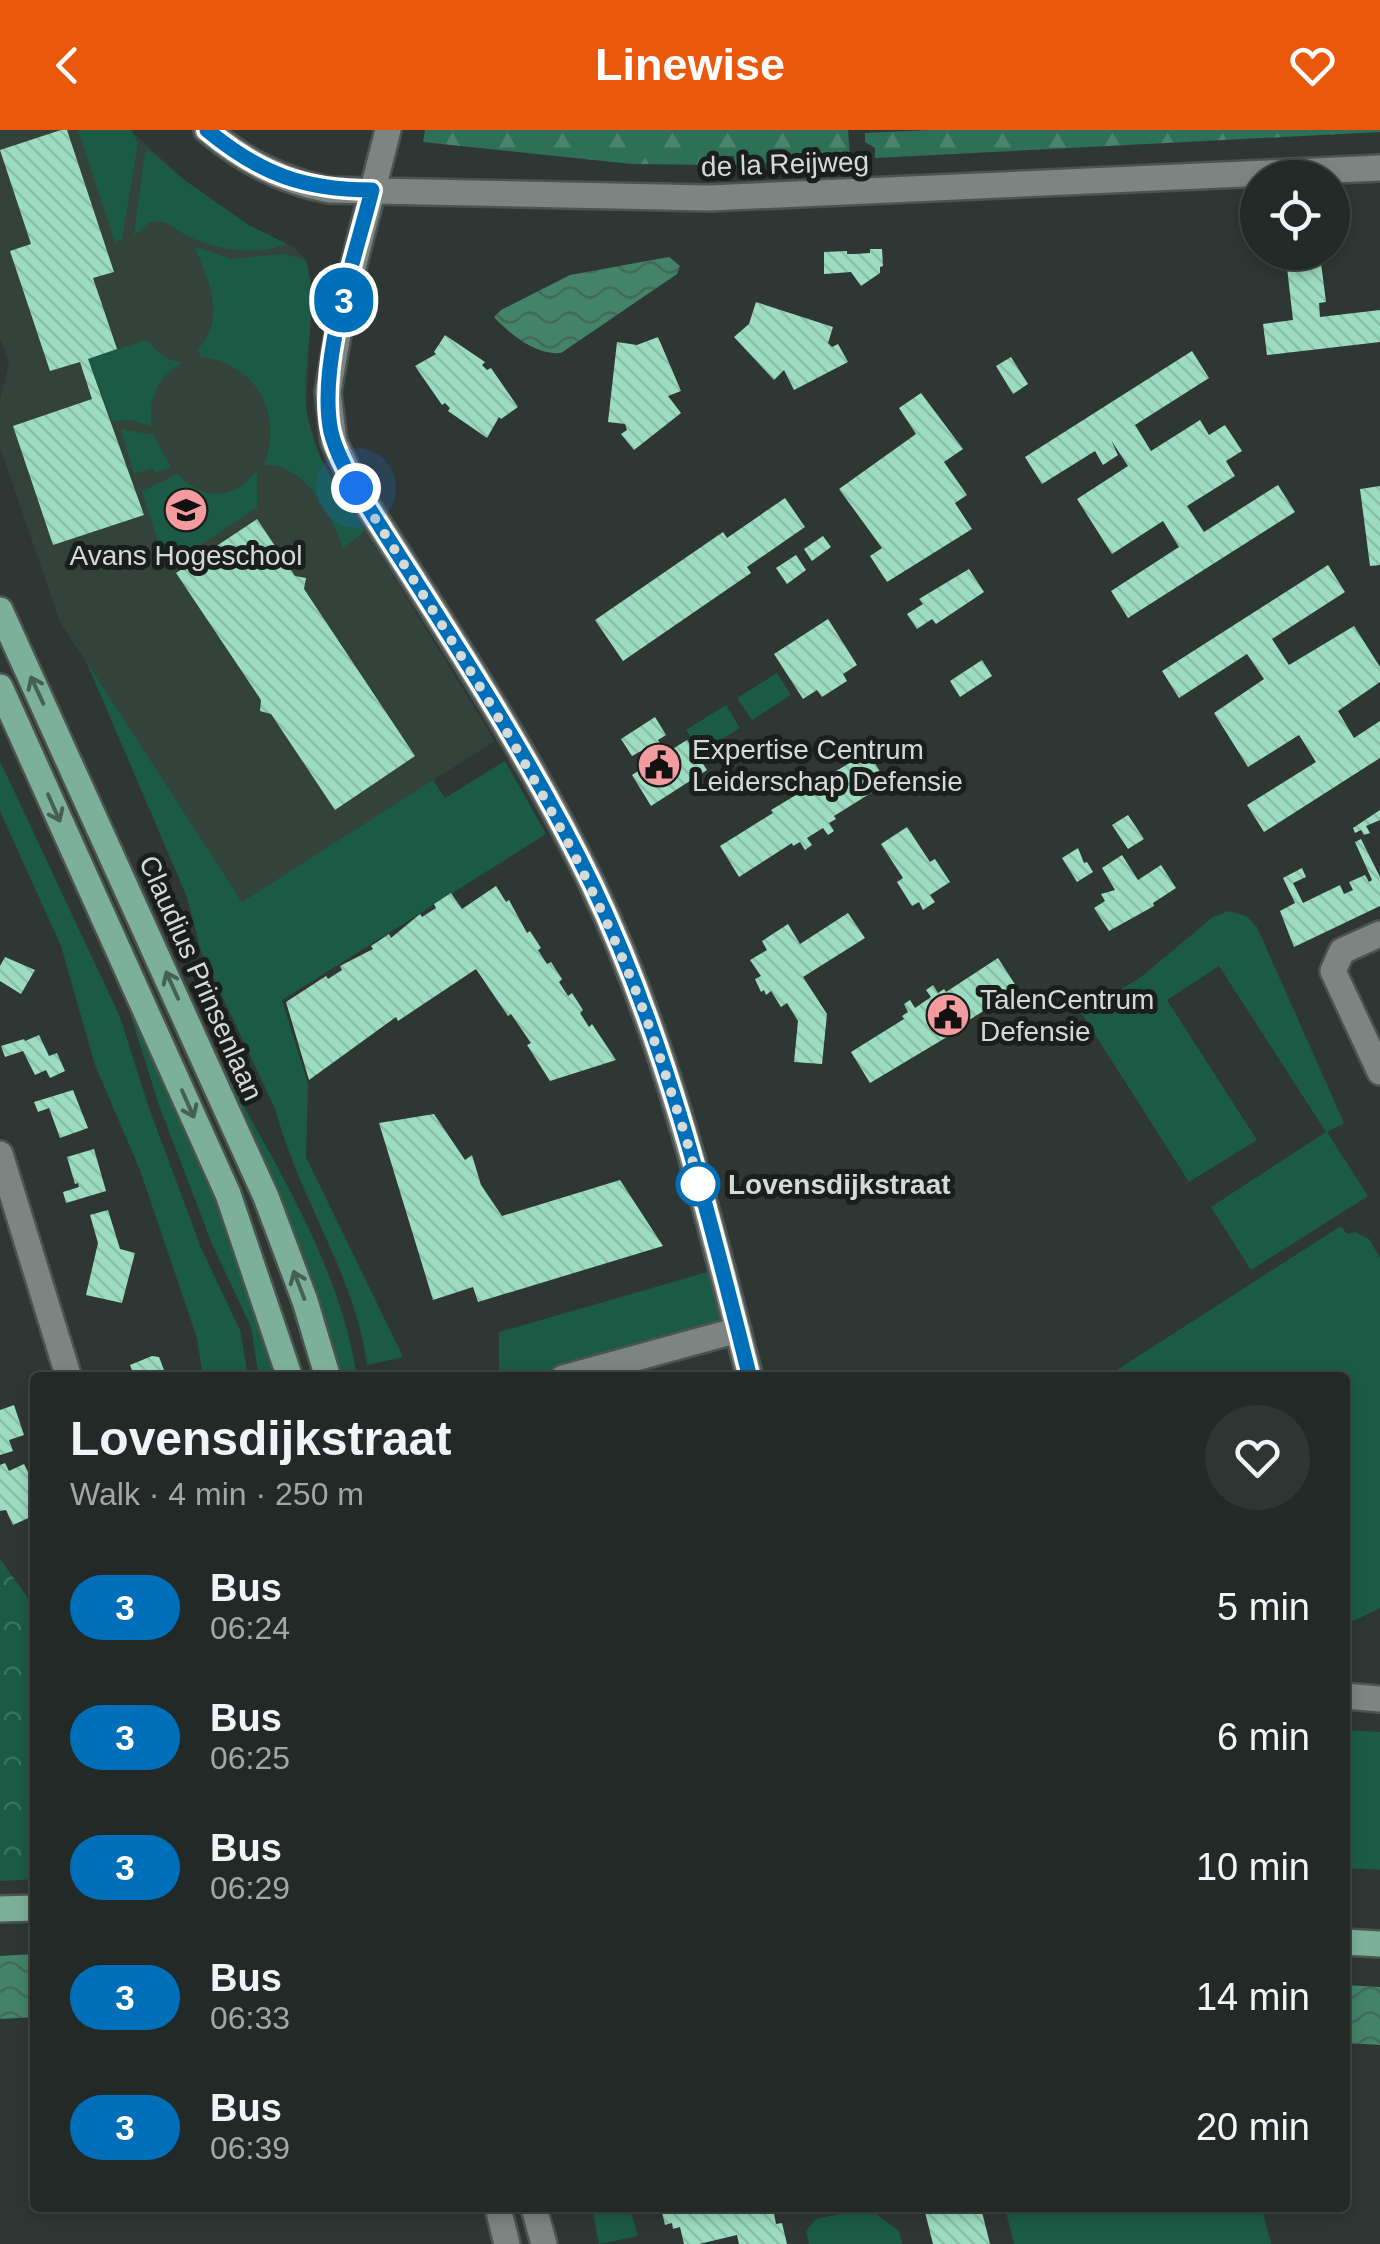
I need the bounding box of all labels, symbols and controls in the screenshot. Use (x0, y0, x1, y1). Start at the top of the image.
icon: back (40, 38, 95, 93)
icon: heart (1285, 38, 1340, 93)
text: Linewise (595, 39, 785, 90)
street label: de la Reijweg (700, 146, 870, 182)
map controls (1240, 160, 1350, 270)
button: locate (1240, 160, 1350, 270)
line badge: 3 (312, 268, 376, 332)
text: 3 (334, 281, 354, 320)
your location (331, 463, 381, 513)
school or university icon: Avans Hogeschool (163, 487, 209, 533)
place label: Avans Hogeschool (70, 540, 302, 571)
one-way arrow (27, 675, 45, 706)
place label: Expertise Centrum Leiderschap Defensie (692, 734, 963, 797)
public building icon: Expertise Centrum Leiderschap Defensie (636, 742, 682, 788)
one-way arrow (46, 792, 65, 822)
street label: Claudius Prinsenlaan (133, 851, 269, 1105)
one-way arrow (162, 971, 181, 1001)
place label: TalenCentrum Defensie (980, 984, 1154, 1047)
public building icon: TalenCentrum Defensie (925, 992, 971, 1038)
one-way arrow (180, 1088, 198, 1119)
marker: Lovensdijkstraat (677, 1163, 719, 1205)
place label: Lovensdijkstraat (728, 1169, 951, 1200)
one-way arrow (289, 1270, 307, 1301)
button: heart (1205, 1405, 1310, 1510)
text: Lovensdijkstraat (70, 1412, 451, 1465)
text: Walk · 4 min · 250 m (70, 1476, 364, 1512)
text: Bus (210, 1567, 282, 1609)
text: 5 min (1217, 1586, 1310, 1628)
text: 3 (115, 1588, 135, 1627)
text: 06:24 (210, 1610, 290, 1646)
text: Bus (210, 1697, 282, 1739)
text: 6 min (1217, 1716, 1310, 1758)
text: 3 (115, 1718, 135, 1757)
text: 06:25 (210, 1740, 290, 1776)
text: Bus (210, 1827, 282, 1869)
text: 10 min (1196, 1846, 1310, 1888)
text: 3 (115, 1848, 135, 1887)
text: 06:29 (210, 1870, 290, 1906)
text: Bus (210, 1957, 282, 1999)
text: 14 min (1196, 1976, 1310, 2018)
text: 3 (115, 1978, 135, 2017)
text: 06:33 (210, 2000, 290, 2036)
text: Bus (210, 2087, 282, 2129)
text: 20 min (1196, 2106, 1310, 2148)
text: 3 (115, 2108, 135, 2147)
text: 06:39 (210, 2130, 290, 2166)

